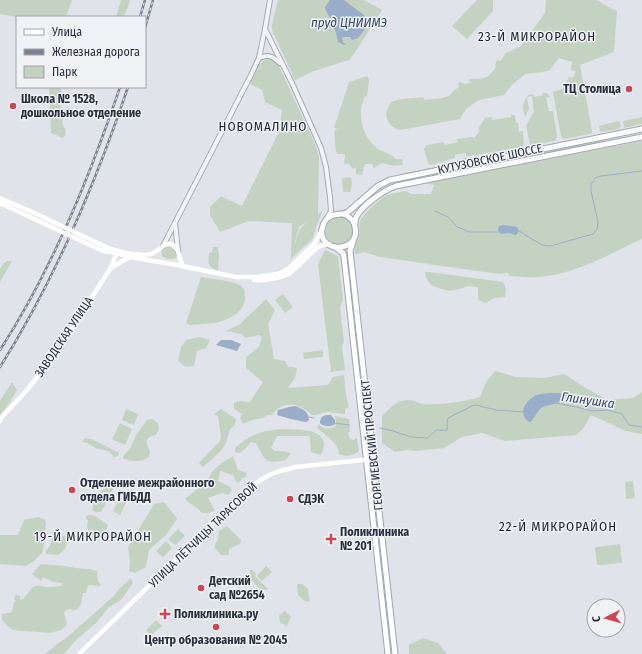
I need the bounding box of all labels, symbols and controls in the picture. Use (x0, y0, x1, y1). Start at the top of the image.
water label: пруд ЦНИИМЭ (311, 15, 388, 30)
legend (16, 16, 146, 88)
text: Улица (51, 25, 82, 39)
district label: 23-Й МИКРОРАЙОН (478, 29, 596, 44)
text: Железная дорога (52, 45, 140, 59)
text: Парк (52, 65, 78, 79)
place label: ТЦ Столица (563, 82, 621, 96)
marker: ТЦ Столица (624, 84, 634, 94)
place label: Школа № 1528, дошкольное отделение (20, 92, 141, 120)
marker: Школа № 1528, дошкольное отделение (8, 101, 18, 111)
district label: НОВОМАЛИНО (219, 119, 307, 134)
street label: КУТУЗОВСКОЕ ШОССЕ (436, 141, 544, 177)
street label: ЗАВОДСКАЯ УЛИЦА (32, 293, 97, 380)
street label: ГЕОРГИЕВСКИЙ ПРОСПЕКТ (357, 378, 386, 511)
water label: Глинушка (560, 389, 616, 411)
place label: Отделение межрайонного отдела ГИБДД (80, 476, 215, 504)
street label: УЛИЦА ЛЁТЧИЦЫ ТАРАСОВОЙ (145, 479, 260, 591)
marker: Отделение межрайонного отдела ГИБДД (67, 485, 77, 495)
place label: СДЭК (298, 492, 324, 506)
marker: СДЭК (285, 494, 295, 504)
district label: 22-Й МИКРОРАЙОН (499, 519, 617, 534)
place label: Поликлиника № 201 (340, 525, 409, 553)
district label: 19-Й МИКРОРАЙОН (34, 529, 152, 544)
marker: Поликлиника № 201 (325, 533, 337, 545)
place label: Детский сад №2654 (208, 574, 265, 602)
marker: Детский сад №2654 (196, 583, 206, 593)
north arrow (586, 598, 626, 638)
place label: Поликлиника.ру (174, 607, 258, 621)
marker: Поликлиника.ру (159, 608, 171, 620)
text: С (590, 615, 603, 623)
marker: Центр образования № 2045 (211, 622, 221, 632)
place label: Центр образования № 2045 (144, 633, 288, 647)

